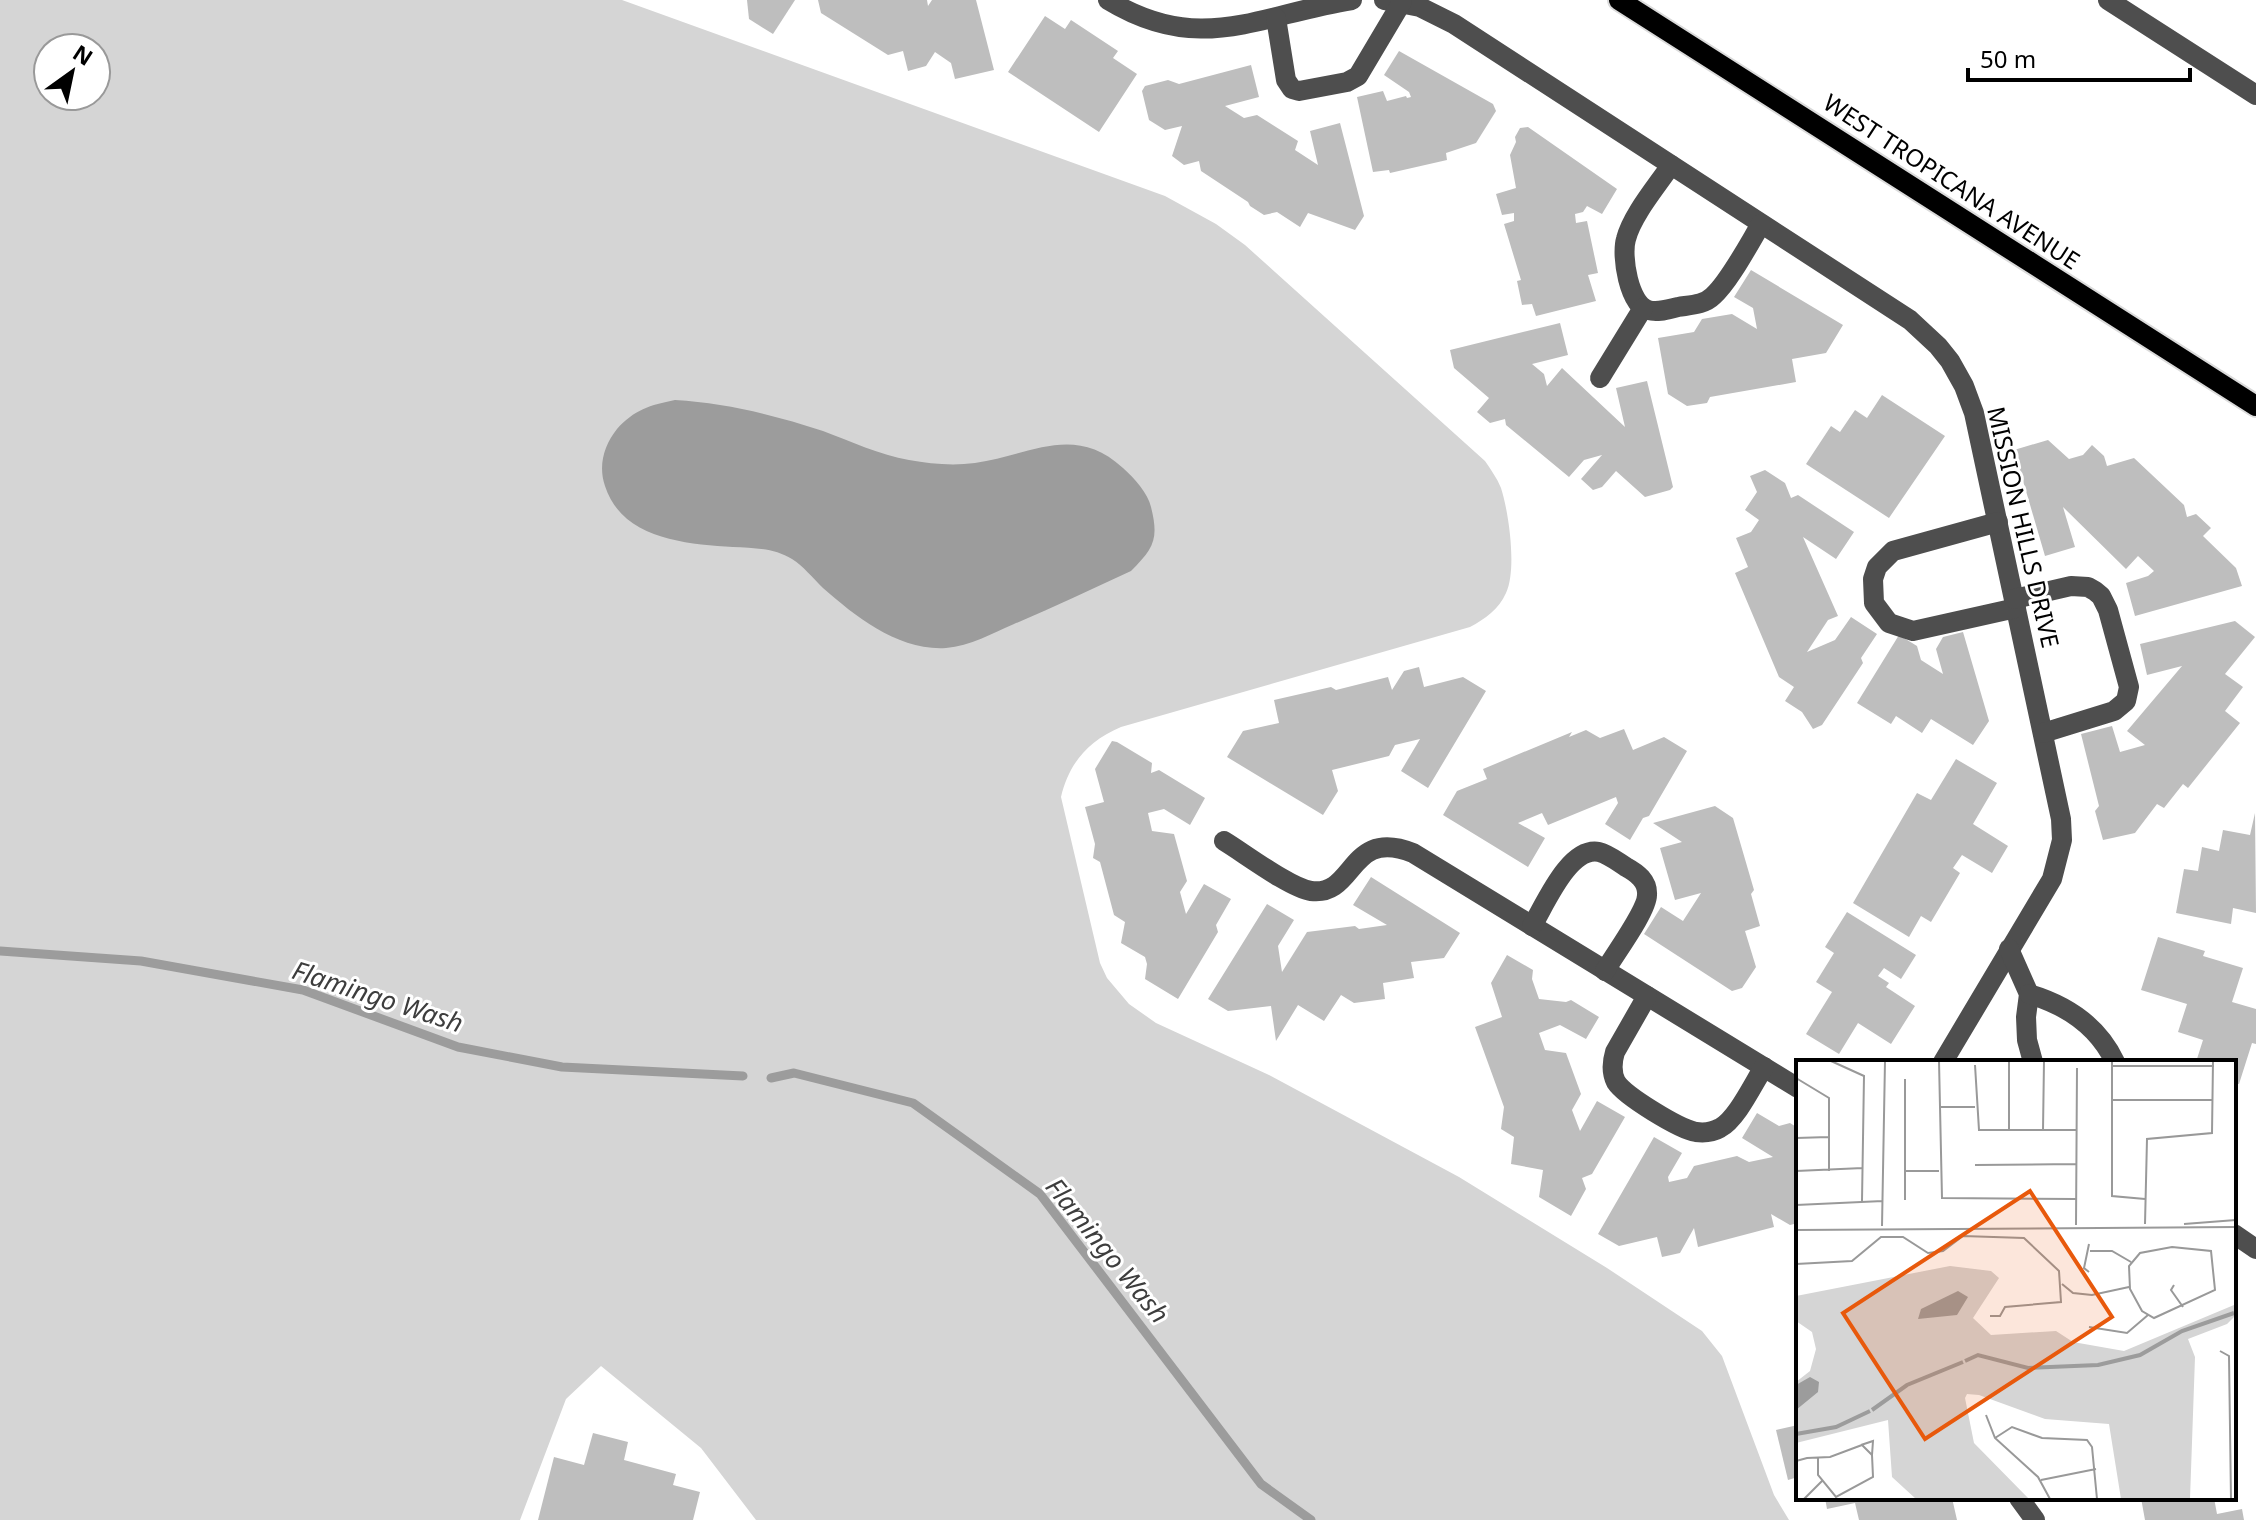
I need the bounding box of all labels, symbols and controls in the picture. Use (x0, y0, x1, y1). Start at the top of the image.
north arrow (32, 32, 112, 112)
scale bar (1968, 32, 2190, 82)
text: N (68, 37, 99, 72)
text: 50 m (1980, 42, 2036, 75)
street label: WEST TROPICANA AVENUE (1817, 86, 2087, 276)
street label: MISSION HILLS DRIVE (1980, 403, 2068, 651)
water label: Flamingo Wash (288, 951, 468, 1041)
inset map (1796, 1060, 2236, 1500)
water label: Flamingo Wash (1038, 1170, 1178, 1330)

